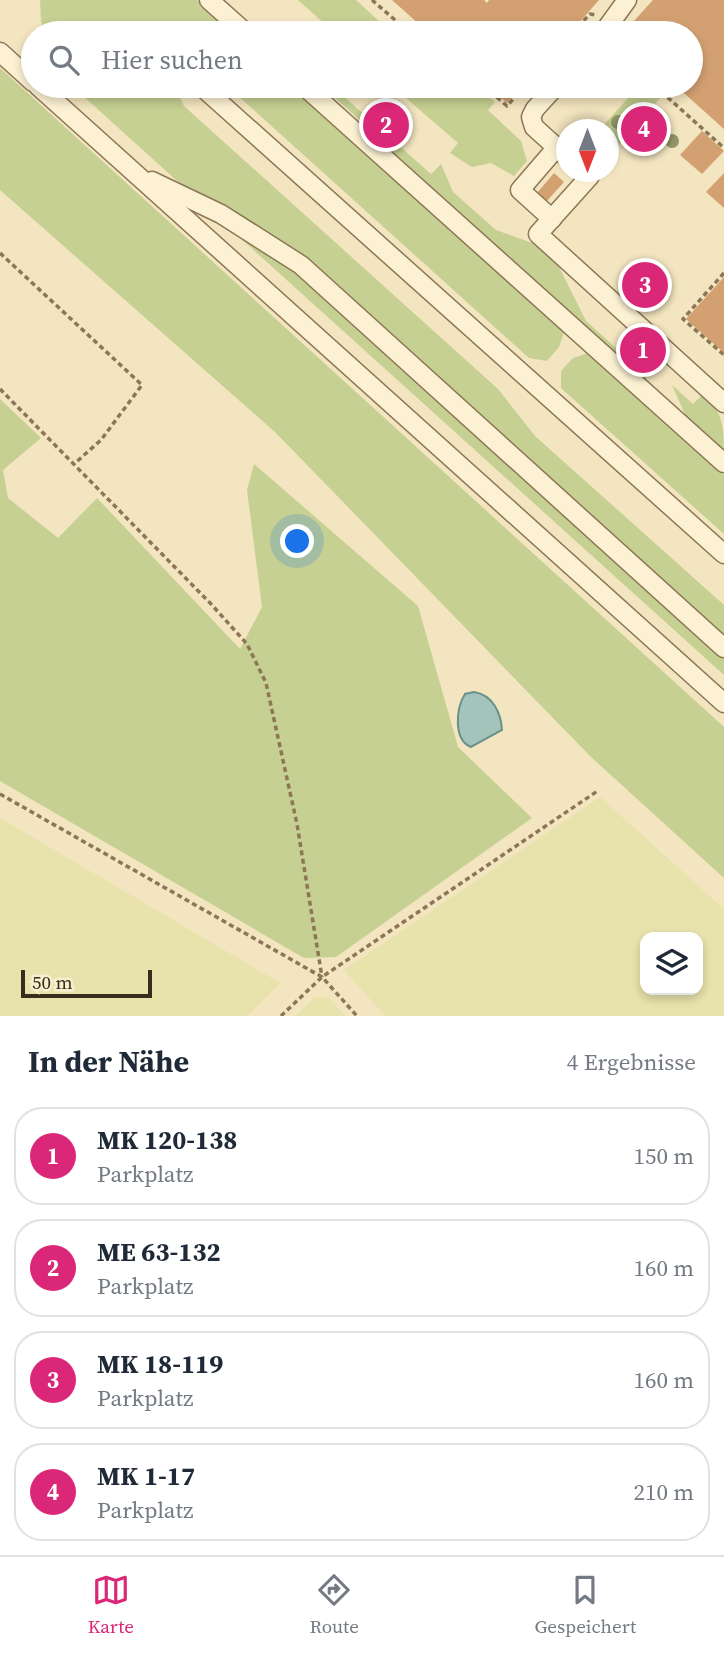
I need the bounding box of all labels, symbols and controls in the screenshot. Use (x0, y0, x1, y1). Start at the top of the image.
search box (21, 21, 703, 98)
icon: search (45, 41, 83, 79)
text: Hier suchen (101, 42, 243, 78)
pin: 2 (363, 99, 409, 151)
pin: 4 (621, 103, 667, 155)
north arrow (556, 119, 619, 182)
pin: 3 (622, 259, 668, 311)
pin: 1 (620, 324, 666, 376)
your location (280, 524, 314, 558)
map controls (640, 932, 703, 995)
button: layers (640, 932, 703, 995)
scale bar (21, 967, 152, 999)
text: 50 m (32, 969, 73, 995)
text: In der Nähe (28, 1041, 189, 1082)
text: 4 Ergebnisse (567, 1046, 696, 1078)
text: MK 120-138 (97, 1122, 237, 1158)
text: 1 (47, 1140, 59, 1172)
text: 150 m (633, 1140, 694, 1172)
text: Parkplatz (97, 1158, 193, 1190)
text: ME 63-132 (97, 1234, 221, 1270)
text: 2 (47, 1252, 59, 1284)
text: 160 m (633, 1252, 694, 1284)
text: Parkplatz (97, 1270, 193, 1302)
text: MK 18-119 (97, 1346, 223, 1382)
text: 3 (47, 1364, 59, 1396)
text: 160 m (633, 1364, 694, 1396)
text: Parkplatz (97, 1382, 193, 1414)
text: MK 1-17 (97, 1458, 195, 1494)
text: 4 (47, 1476, 59, 1508)
text: 210 m (633, 1476, 694, 1508)
text: Parkplatz (97, 1494, 193, 1526)
tab: Karte (88, 1571, 134, 1639)
tab: Route (310, 1571, 359, 1639)
tab: Gespeichert (534, 1571, 636, 1639)

